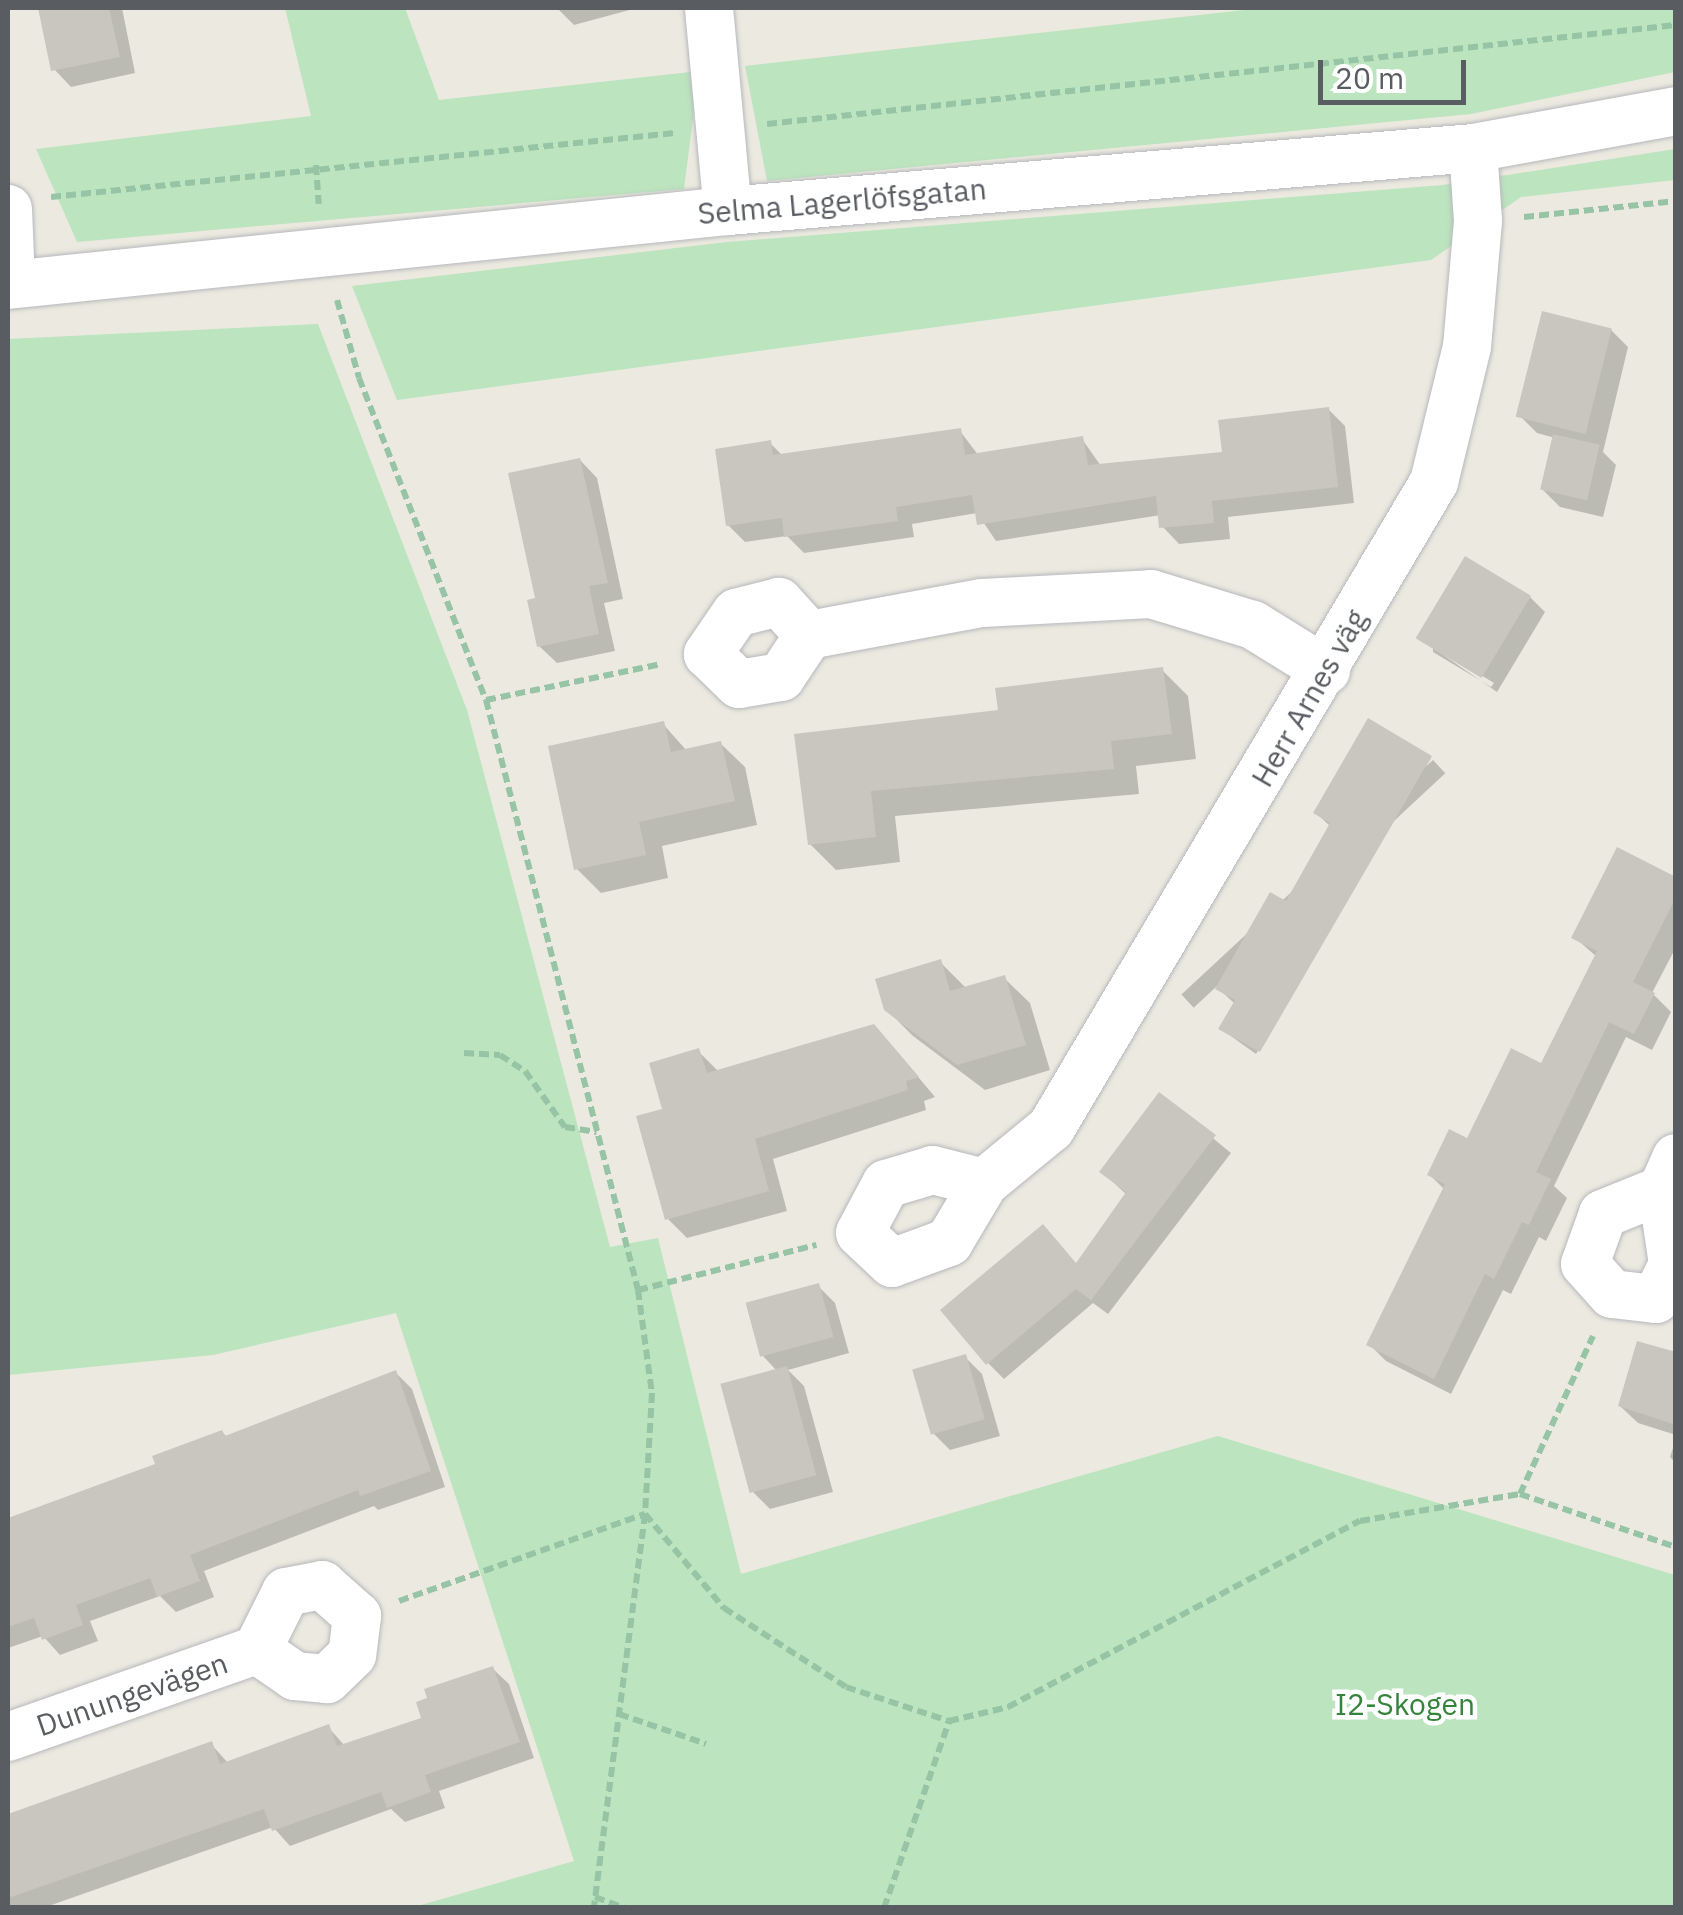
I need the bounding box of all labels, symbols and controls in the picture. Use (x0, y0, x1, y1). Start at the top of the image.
scale bar (1323, 40, 1470, 102)
text: 20 m (1335, 58, 1404, 97)
street label: Selma Lagerlöfsgatan (696, 170, 988, 232)
street label: Herr Arnes väg (1244, 603, 1374, 793)
street label: Dunungevägen (32, 1644, 232, 1744)
park label: I2-Skogen (1335, 1686, 1475, 1722)

